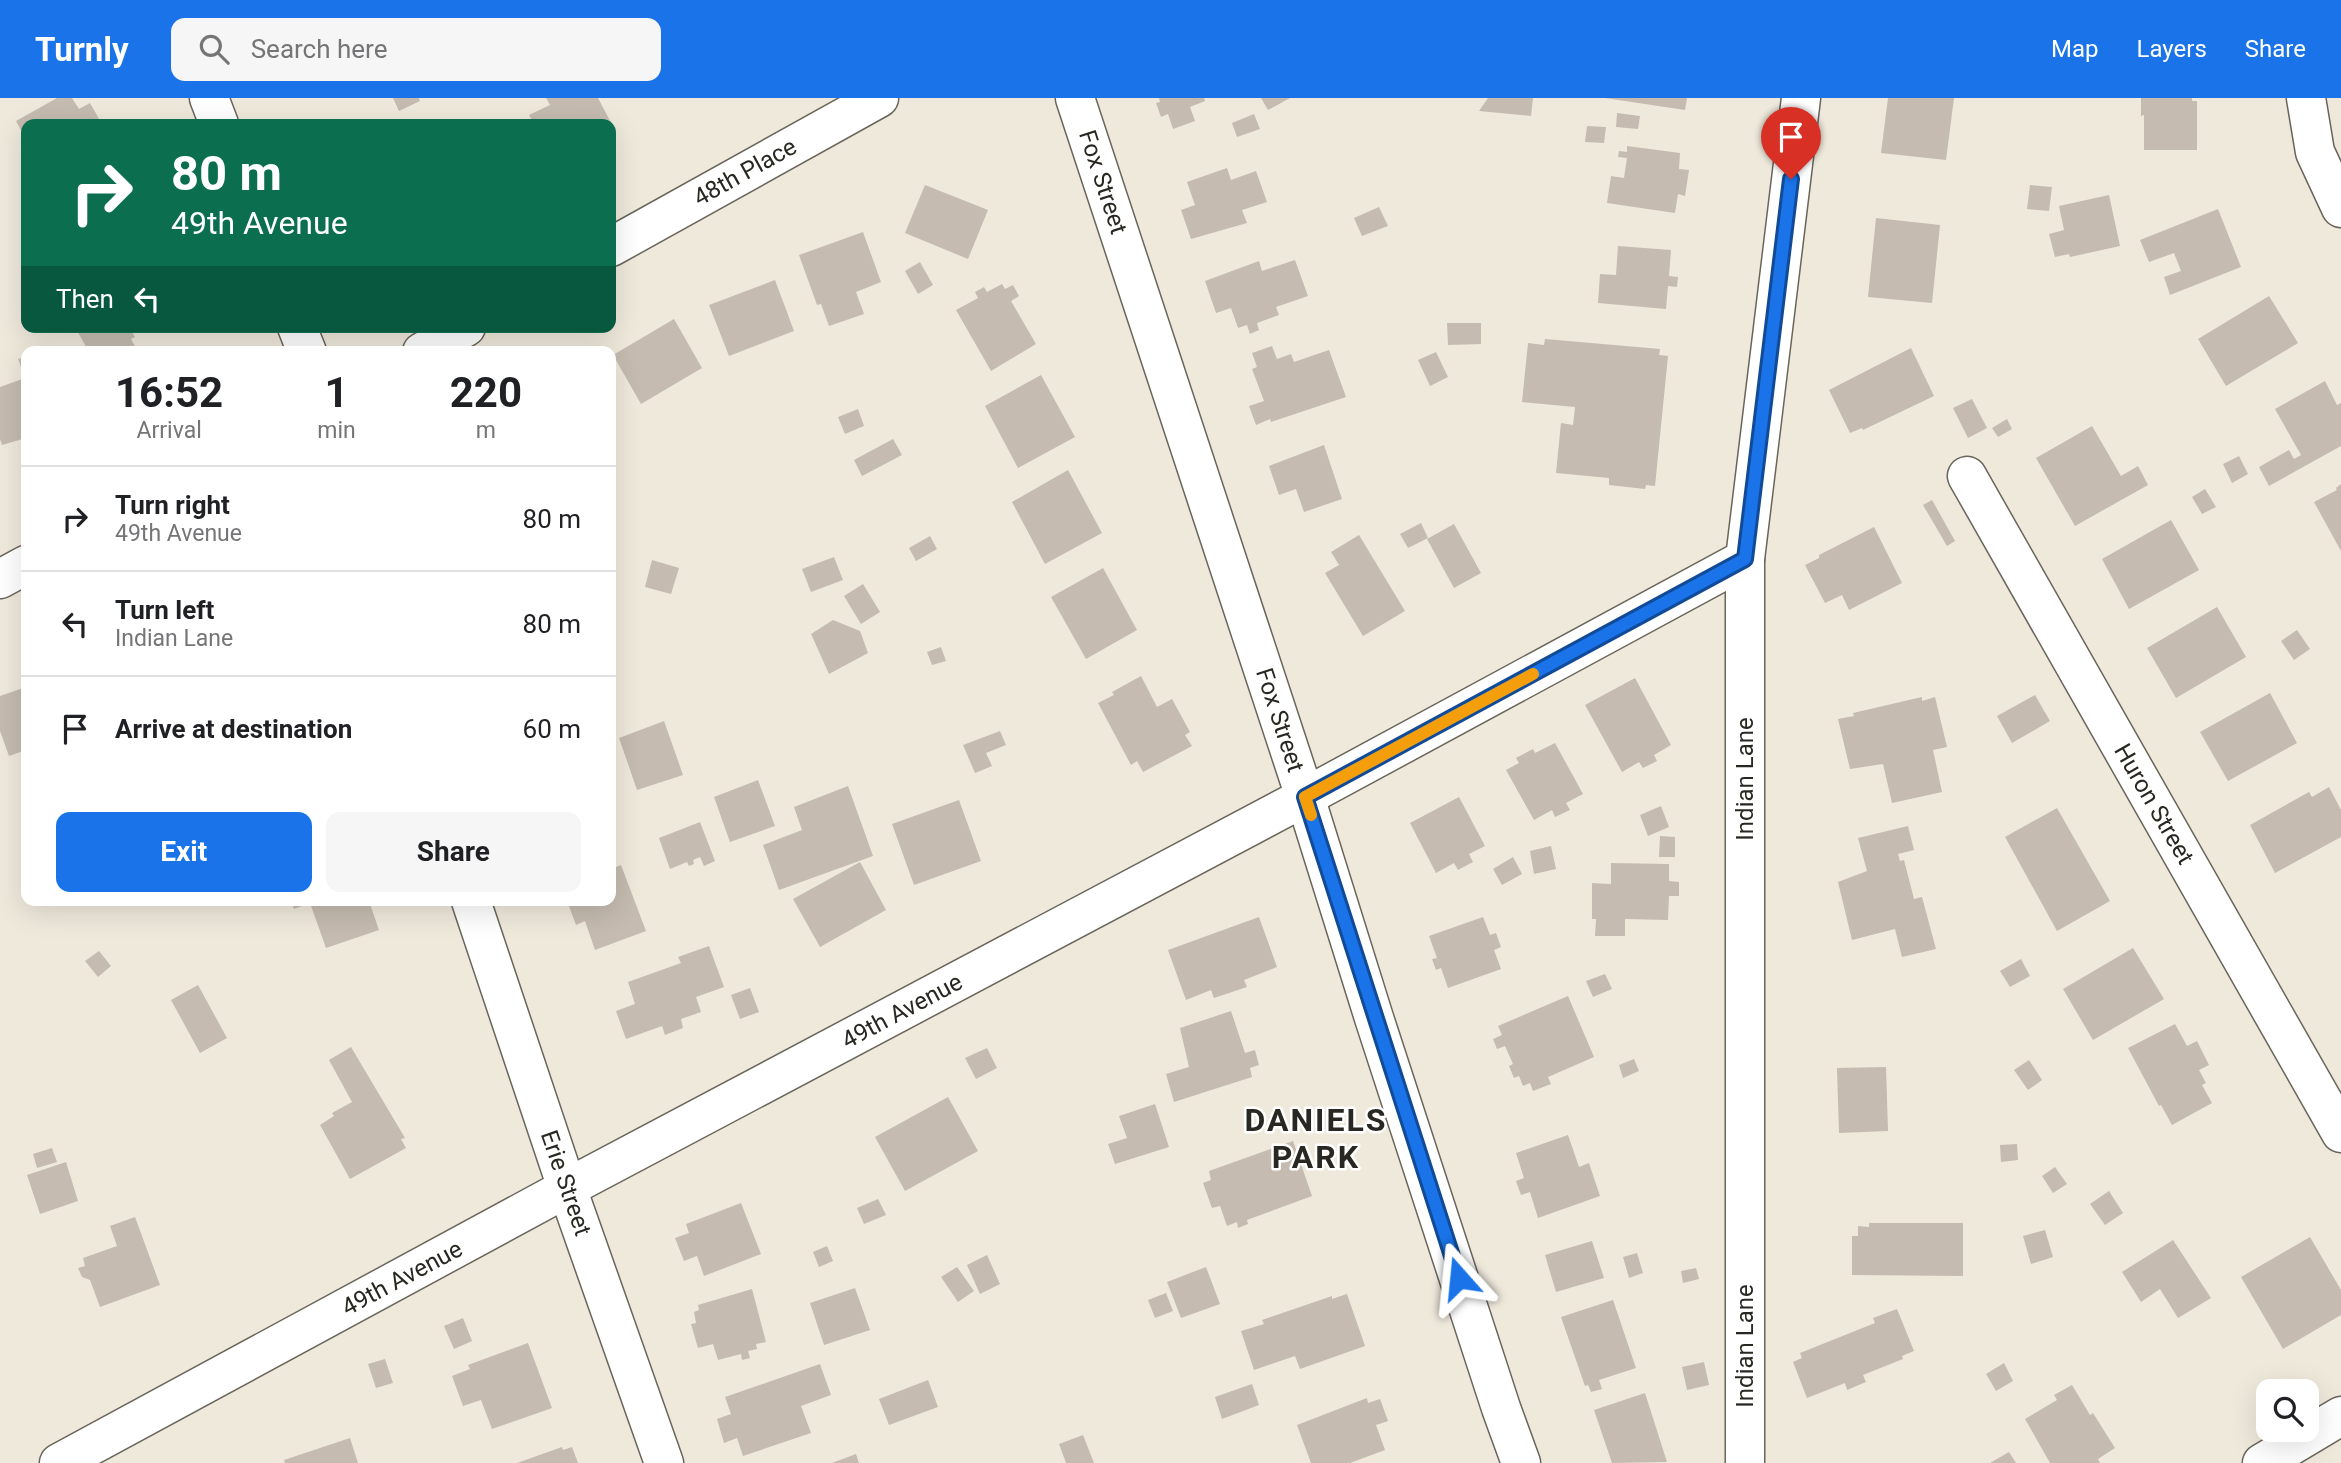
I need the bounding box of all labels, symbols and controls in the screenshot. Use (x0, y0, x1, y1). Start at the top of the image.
search box (171, 18, 661, 81)
text: Turnly (35, 30, 129, 69)
icon: search (195, 30, 233, 68)
text: Search here (251, 34, 387, 64)
text: Map (2051, 35, 2099, 63)
text: Layers (2137, 35, 2207, 63)
text: Share (2245, 35, 2306, 63)
pin (1761, 107, 1821, 179)
icon: arrive (1772, 118, 1810, 156)
street label: Fox Street (1073, 126, 1133, 238)
street label: 48th Place (689, 132, 801, 212)
text: 80 m (171, 145, 282, 202)
icon: right (56, 147, 147, 238)
text: 49th Avenue (171, 204, 348, 242)
icon: left (128, 280, 166, 318)
text: Then (56, 284, 114, 314)
text: 16:52 (115, 368, 223, 417)
text: 1 (324, 368, 349, 417)
text: 220 (450, 368, 522, 417)
text: Arrival (136, 417, 202, 444)
text: min (317, 417, 356, 444)
text: m (476, 417, 496, 444)
text: Turn right (115, 490, 230, 520)
icon: right (56, 500, 94, 538)
text: 80 m (523, 504, 581, 534)
text: 49th Avenue (115, 520, 242, 547)
text: Turn left (115, 595, 214, 625)
icon: left (56, 605, 94, 643)
text: 80 m (523, 609, 581, 639)
text: Indian Lane (115, 625, 233, 652)
street label: Fox Street (1250, 664, 1310, 776)
icon: arrive (56, 710, 94, 748)
text: Arrive at destination (115, 714, 352, 744)
text: 60 m (523, 714, 581, 744)
street label: Indian Lane (1731, 717, 1759, 841)
street label: Huron Street (2108, 739, 2200, 869)
button: Exit (56, 812, 312, 892)
button: Share (326, 812, 581, 892)
street label: 49th Avenue (837, 968, 967, 1054)
district label: DANIELS PARK (1245, 1101, 1387, 1176)
street label: Erie Street (535, 1127, 597, 1240)
street label: 49th Avenue (337, 1235, 467, 1321)
position arrow (1422, 1241, 1496, 1315)
street label: Indian Lane (1731, 1284, 1759, 1408)
map controls (2256, 1379, 2319, 1442)
button: search (2256, 1379, 2319, 1442)

